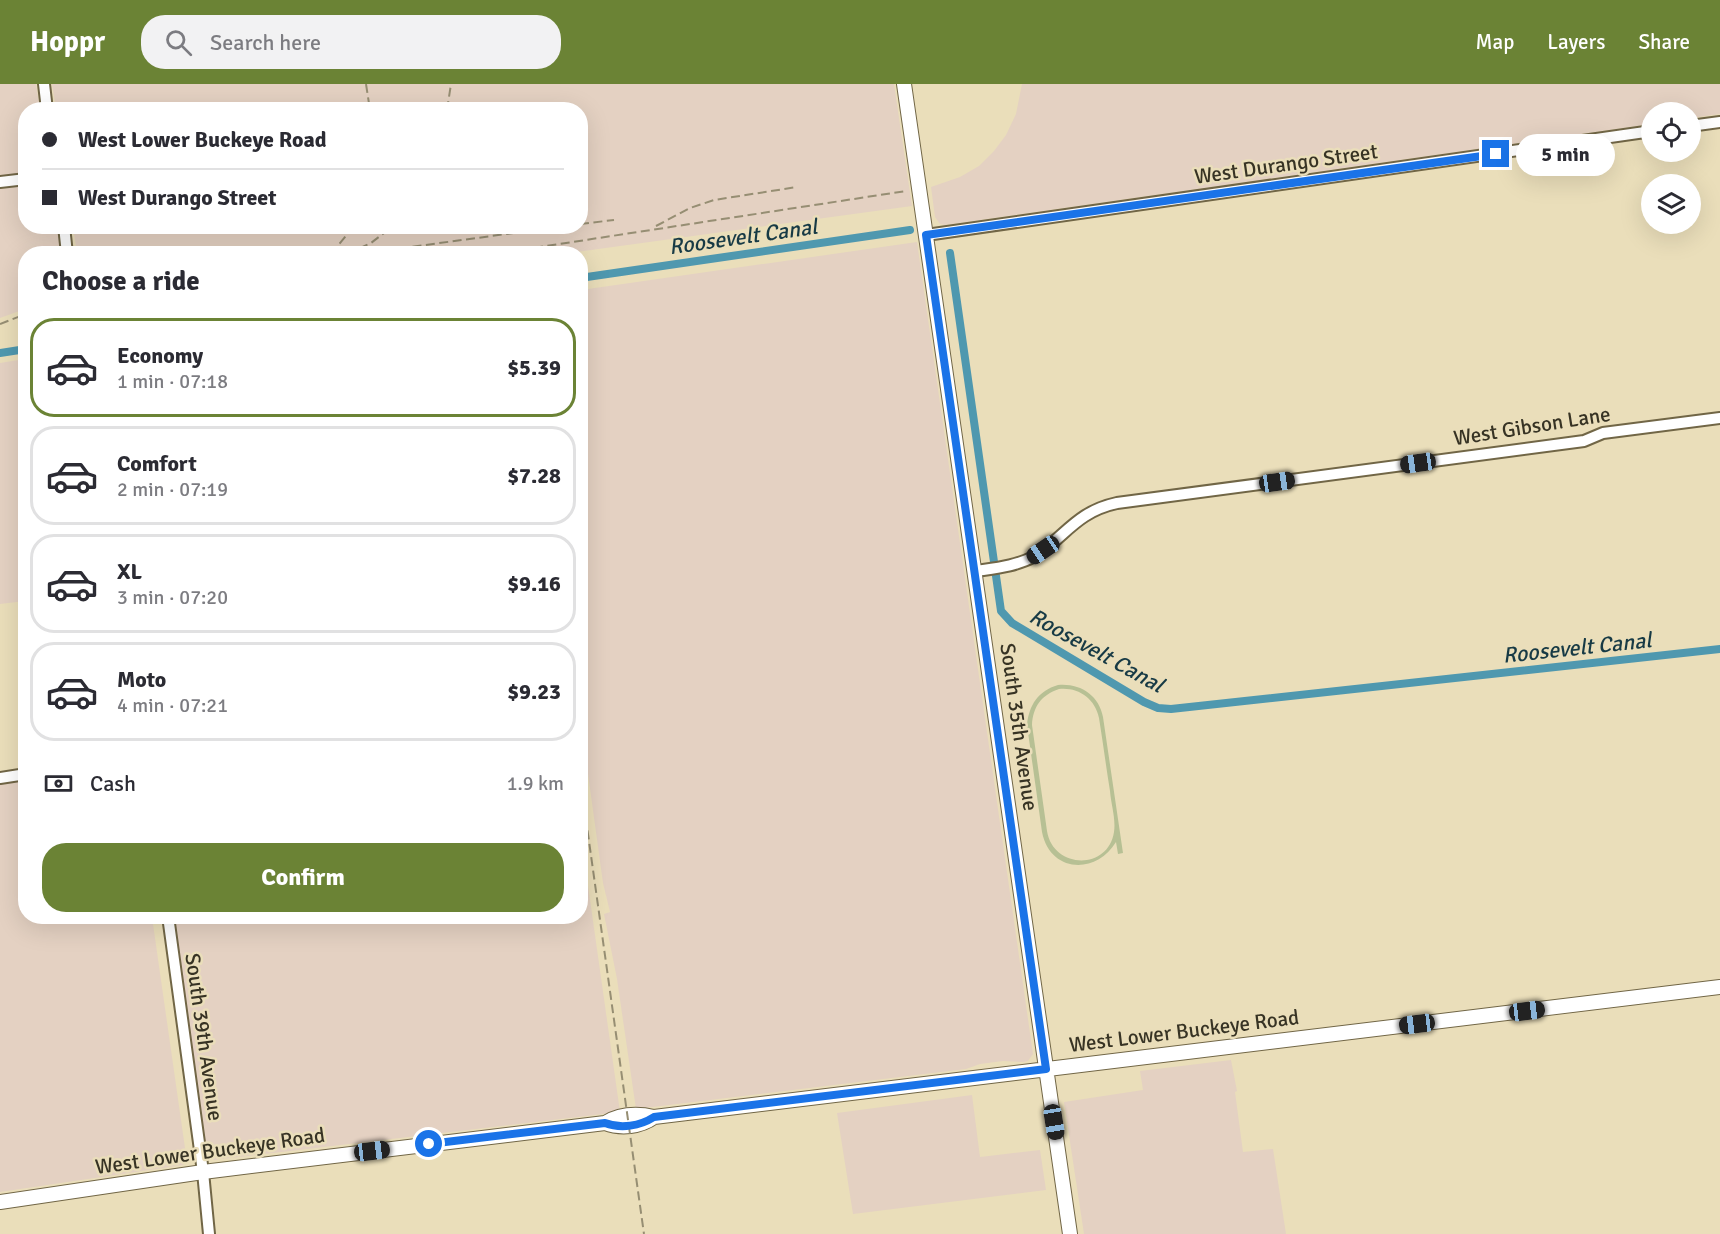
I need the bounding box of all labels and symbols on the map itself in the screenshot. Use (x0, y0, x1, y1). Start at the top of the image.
callout: 5 min (1517, 133, 1616, 175)
street label: West Durango Street (1193, 138, 1379, 190)
route end (1482, 140, 1509, 167)
water label: Roosevelt Canal (667, 213, 820, 260)
street label: West Gibson Lane (1452, 401, 1612, 451)
car (1399, 452, 1437, 474)
car (1258, 471, 1296, 493)
car (1023, 532, 1063, 568)
water label: Roosevelt Canal (1025, 602, 1170, 699)
water label: Roosevelt Canal (1501, 626, 1654, 669)
street label: South 35th Avenue (994, 641, 1044, 813)
street label: South 39th Avenue (179, 951, 229, 1123)
car (1508, 1000, 1546, 1022)
street label: West Lower Buckeye Road (1067, 1004, 1301, 1058)
car (1398, 1013, 1436, 1035)
car (1042, 1103, 1066, 1141)
street label: West Lower Buckeye Road (94, 1122, 326, 1180)
route start (415, 1130, 442, 1157)
car (353, 1140, 391, 1162)

